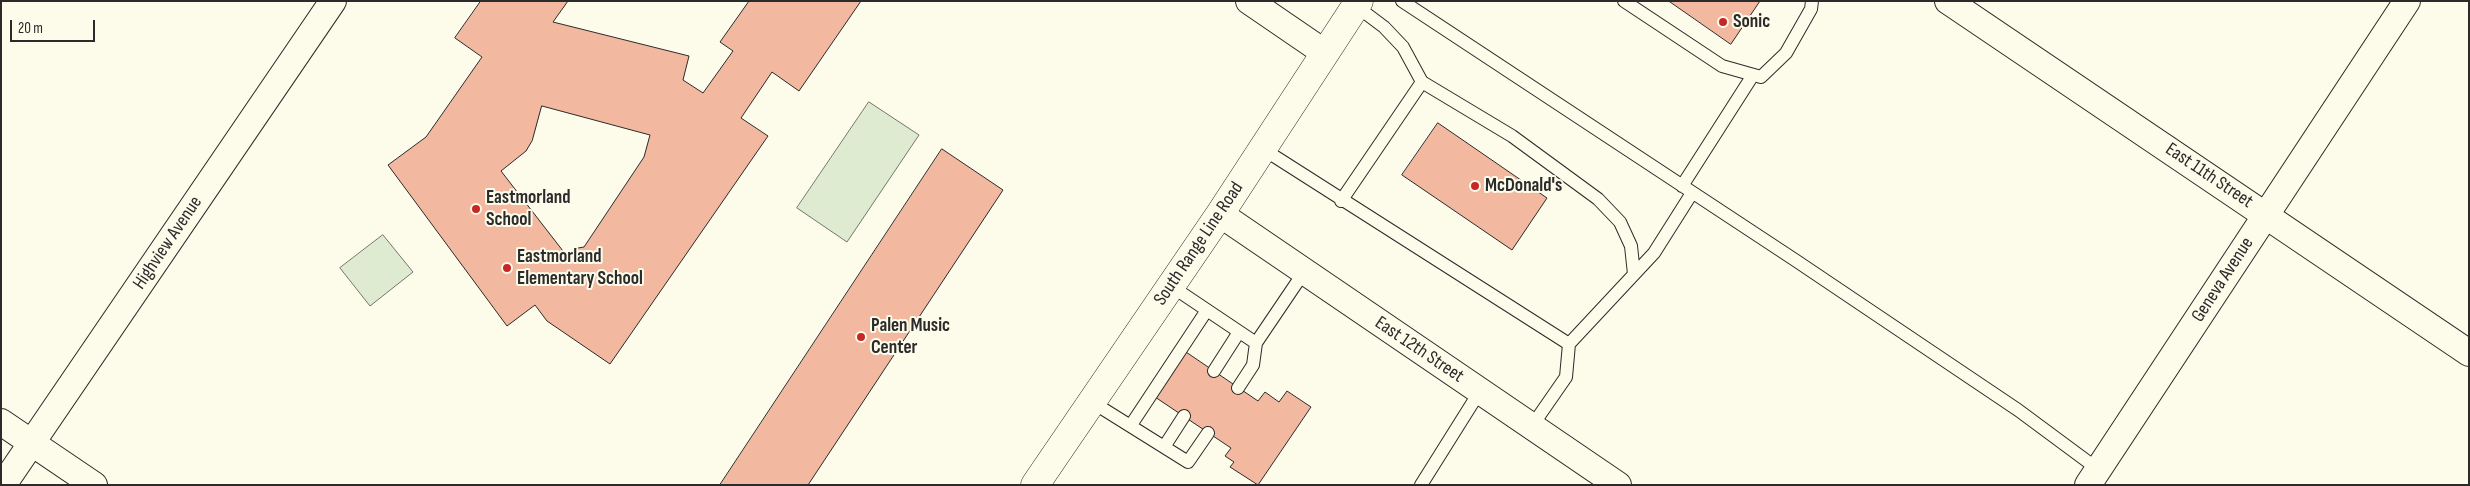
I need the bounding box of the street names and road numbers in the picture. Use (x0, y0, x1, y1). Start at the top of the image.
street label: East 11th Street (2161, 138, 2257, 214)
street label: South Range Line Road (1149, 178, 1249, 310)
street label: Highview Avenue (129, 192, 207, 294)
street label: Geneva Avenue (2187, 233, 2259, 327)
street label: East 12th Street (1370, 312, 1468, 388)

